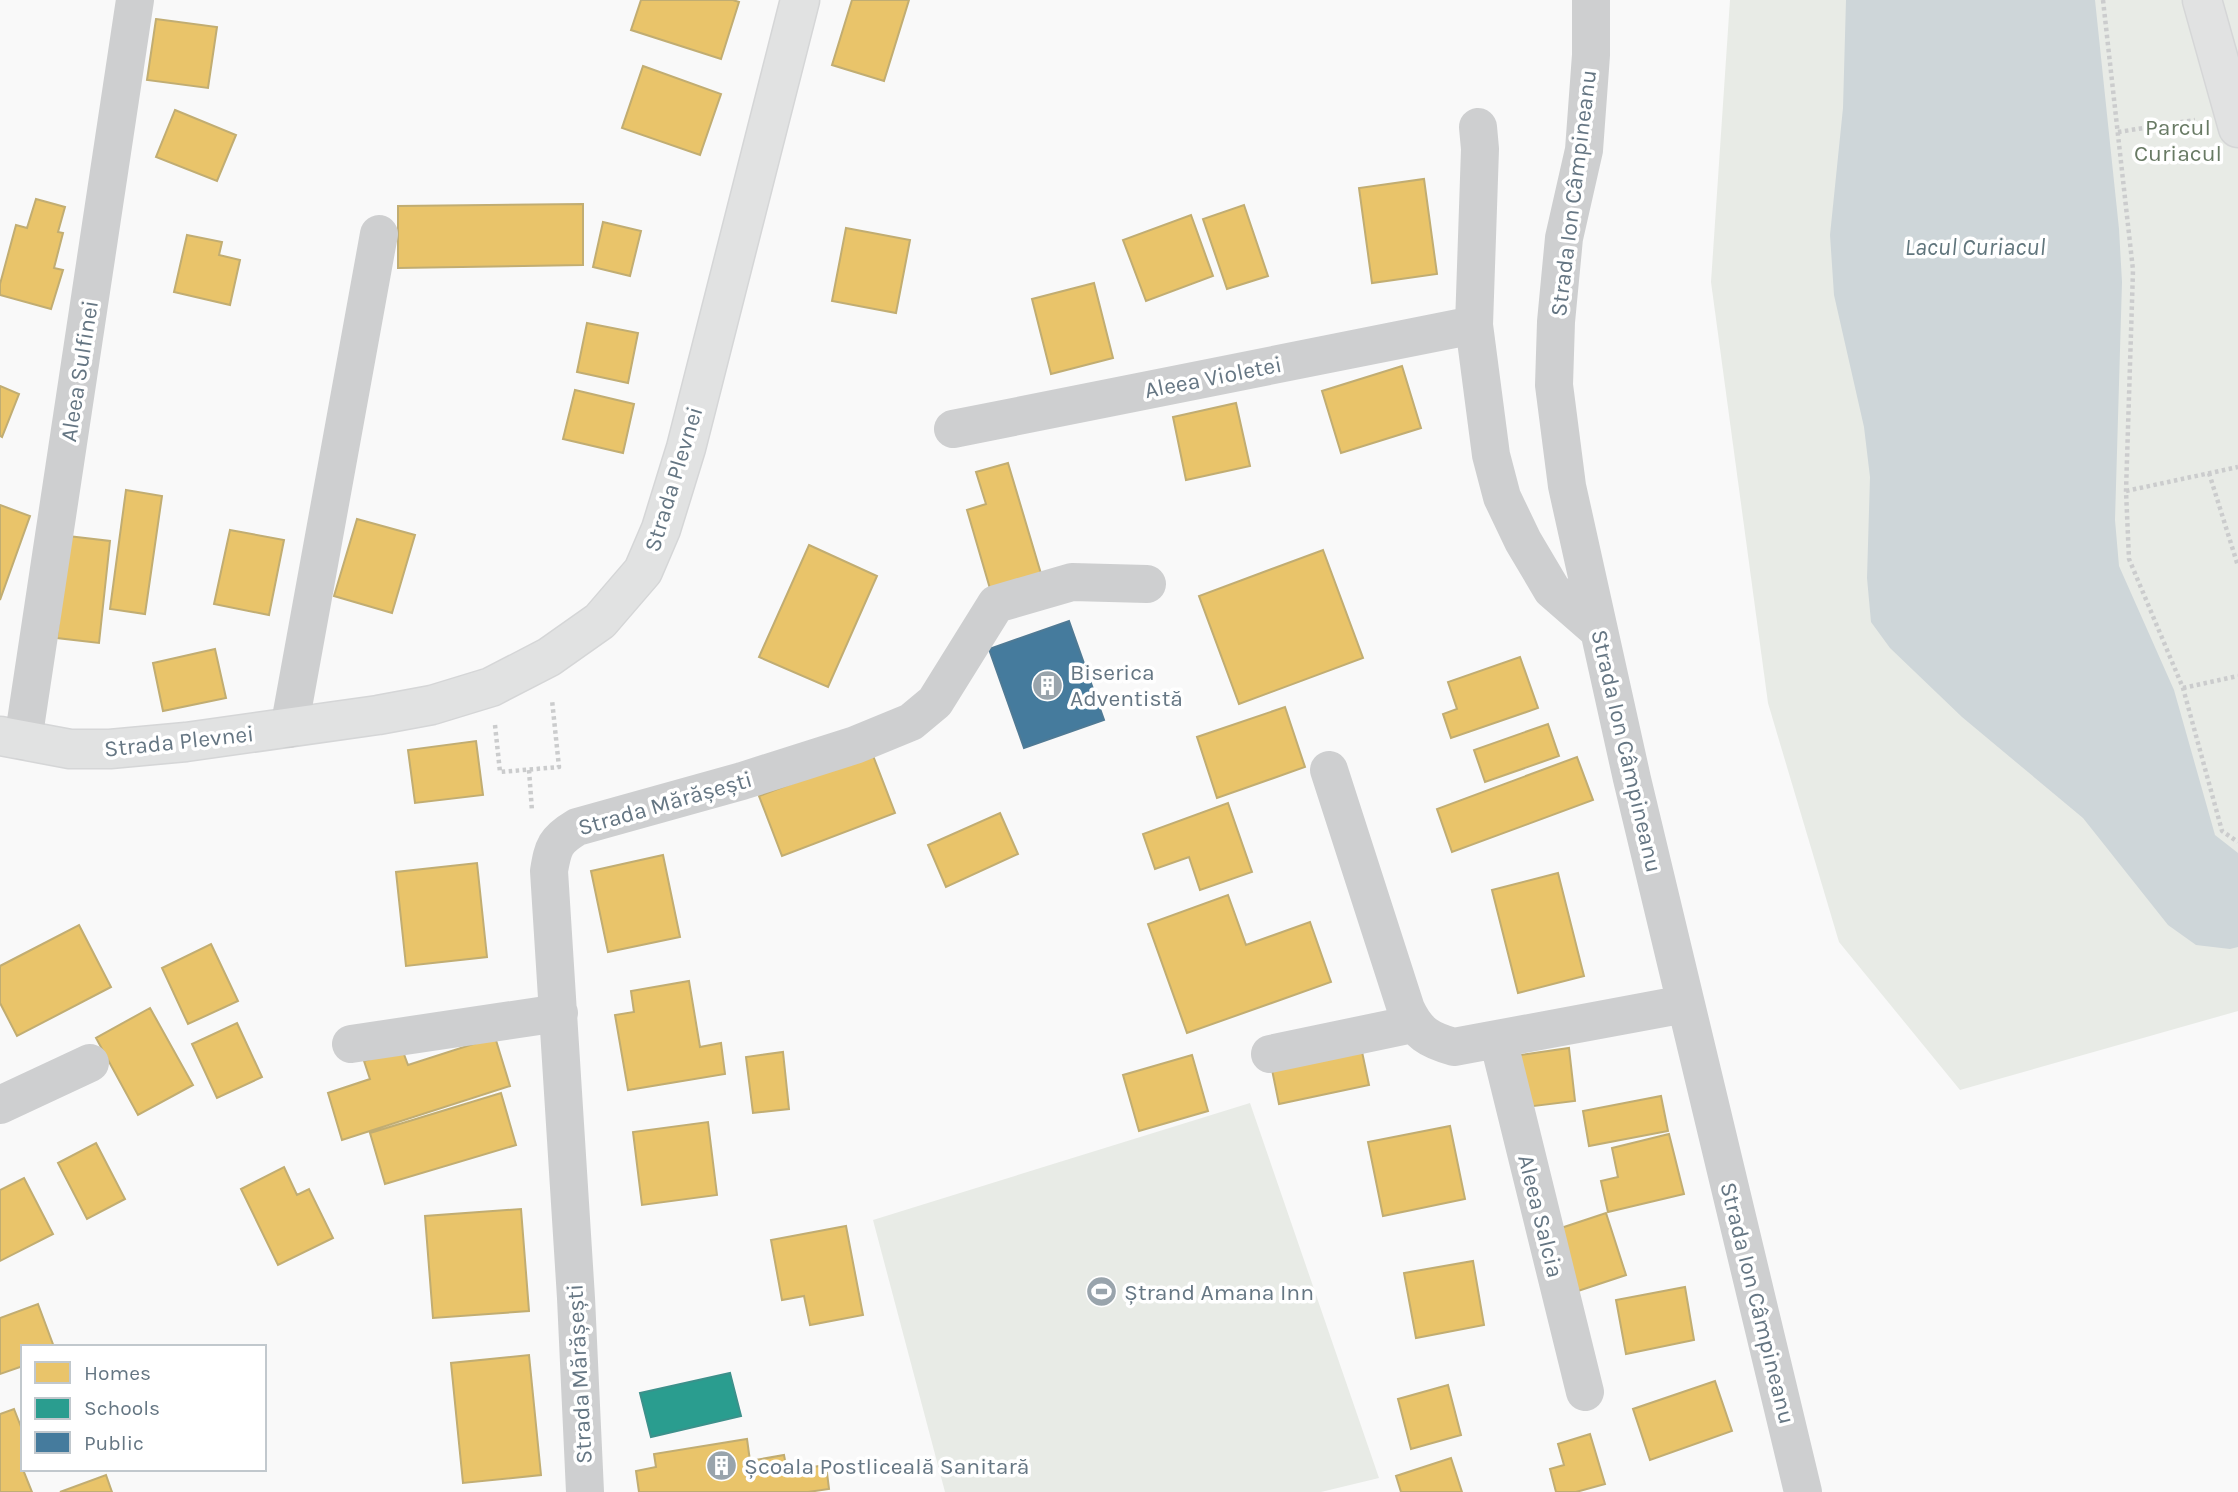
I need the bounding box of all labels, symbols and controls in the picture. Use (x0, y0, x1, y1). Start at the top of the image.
street label: Strada Ion Câmpineanu (1545, 68, 1602, 318)
park label: Parcul Curiacul (2134, 114, 2222, 167)
water label: Lacul Curiacul (1905, 233, 2045, 261)
street label: Aleea Sulfinei (55, 298, 104, 444)
street label: Aleea Violetei (1142, 351, 1284, 404)
street label: Strada Plevnei (639, 403, 708, 555)
street label: Strada Ion Câmpineanu (1585, 627, 1668, 875)
place label: Biserica Adventistă (1070, 659, 1183, 712)
building icon: Biserica Adventistă (1030, 668, 1064, 702)
street label: Strada Plevnei (103, 720, 255, 763)
street label: Strada Mărășești (575, 766, 755, 841)
street label: Aleea Salcia (1512, 1152, 1569, 1280)
street label: Strada Ion Câmpineanu (1714, 1179, 1801, 1427)
sports icon: Ștrand Amana Inn (1084, 1275, 1118, 1309)
place label: Ștrand Amana Inn (1124, 1279, 1314, 1306)
street label: Strada Mărășești (561, 1283, 598, 1465)
legend (21, 1345, 266, 1471)
text: Homes (84, 1361, 151, 1385)
text: Schools (84, 1396, 160, 1420)
text: Public (84, 1431, 144, 1455)
building icon: Școala Postliceală Sanitară (704, 1449, 738, 1483)
place label: Școala Postliceală Sanitară (744, 1453, 1029, 1480)

